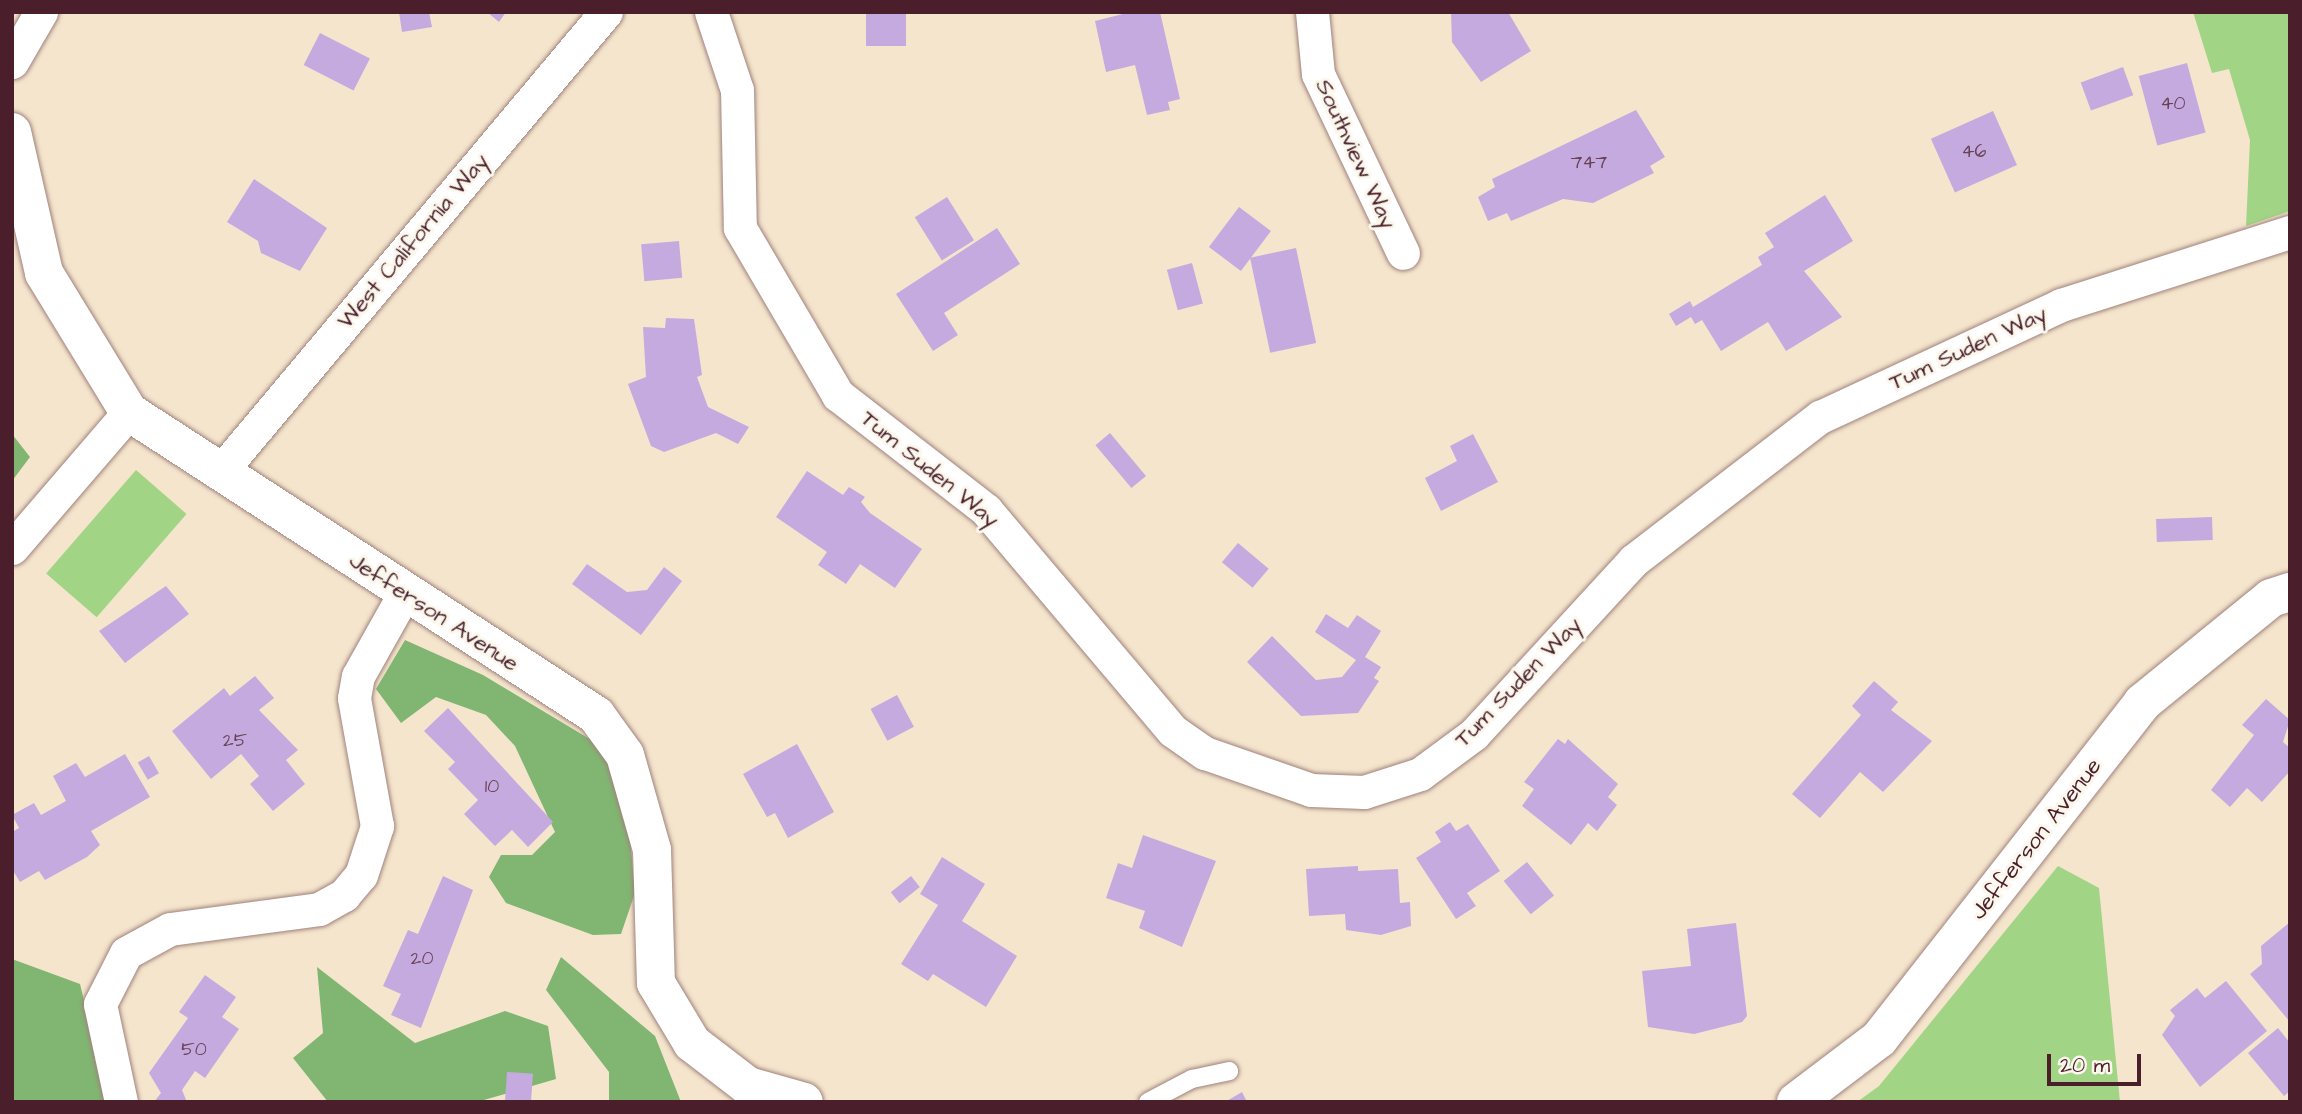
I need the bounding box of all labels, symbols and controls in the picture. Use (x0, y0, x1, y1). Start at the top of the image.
street label: Southview Way (1309, 75, 1403, 233)
house number: 40 (2161, 93, 2185, 115)
house number: 46 (1962, 141, 1986, 163)
street label: West California Way (332, 148, 494, 334)
house number: 747 (1571, 152, 1607, 174)
street label: Tum Suden Way (1885, 299, 2051, 397)
street label: Tum Suden Way (855, 405, 1005, 533)
street label: Jefferson Avenue (344, 547, 524, 677)
street label: Tum Suden Way (1449, 611, 1587, 753)
house number: 25 (223, 730, 247, 752)
street label: Jefferson Avenue (1964, 753, 2108, 925)
house number: 10 (485, 776, 499, 798)
house number: 20 (411, 948, 433, 970)
house number: 50 (181, 1039, 207, 1061)
scale bar (2050, 1040, 2144, 1084)
text: 20 m (2060, 1051, 2110, 1080)

